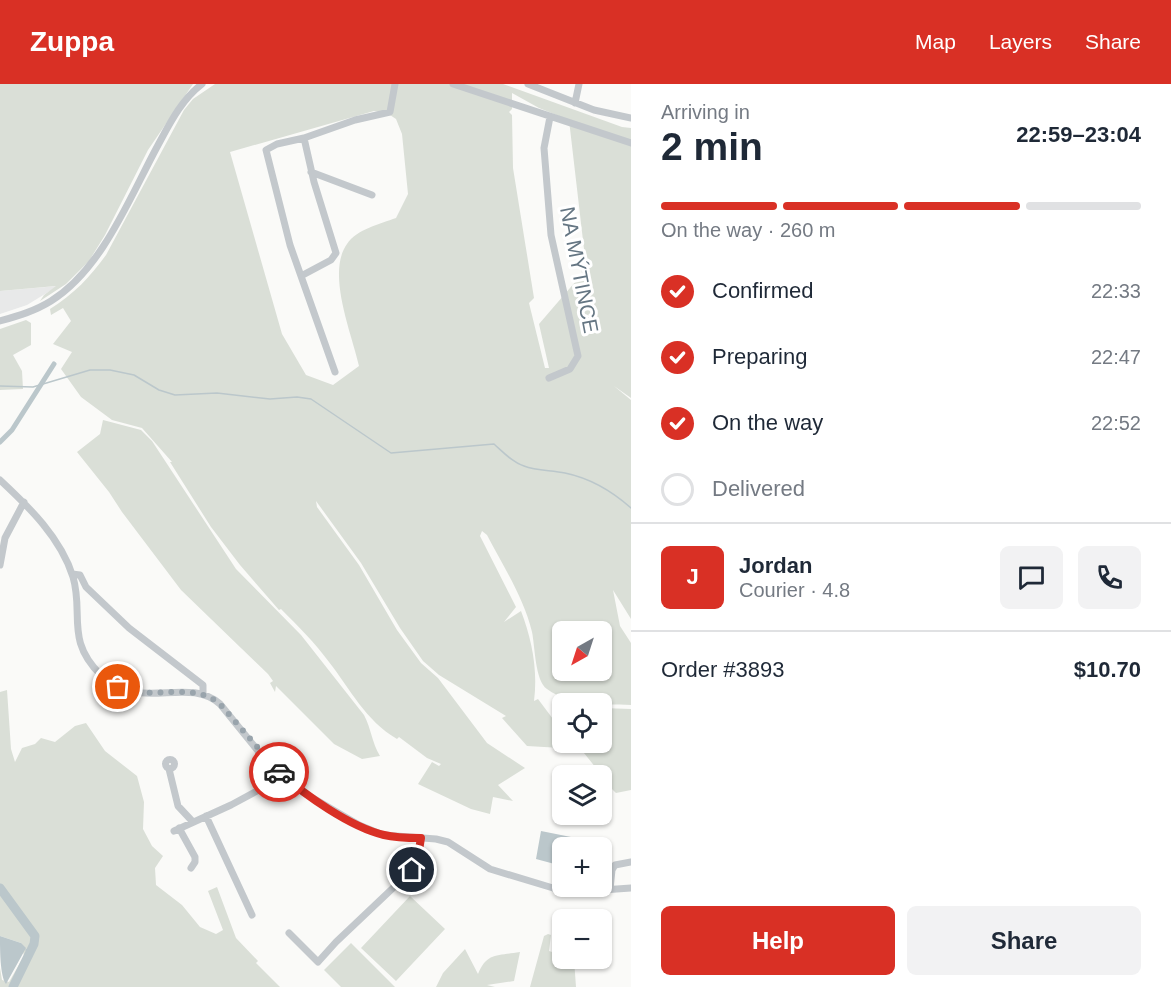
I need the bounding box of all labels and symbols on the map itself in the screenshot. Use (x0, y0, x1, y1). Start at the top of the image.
street label: NA MÝTINCE (556, 205, 603, 335)
north arrow (552, 621, 612, 681)
pin (92, 661, 143, 712)
courier (249, 742, 309, 802)
pin (386, 844, 437, 895)

